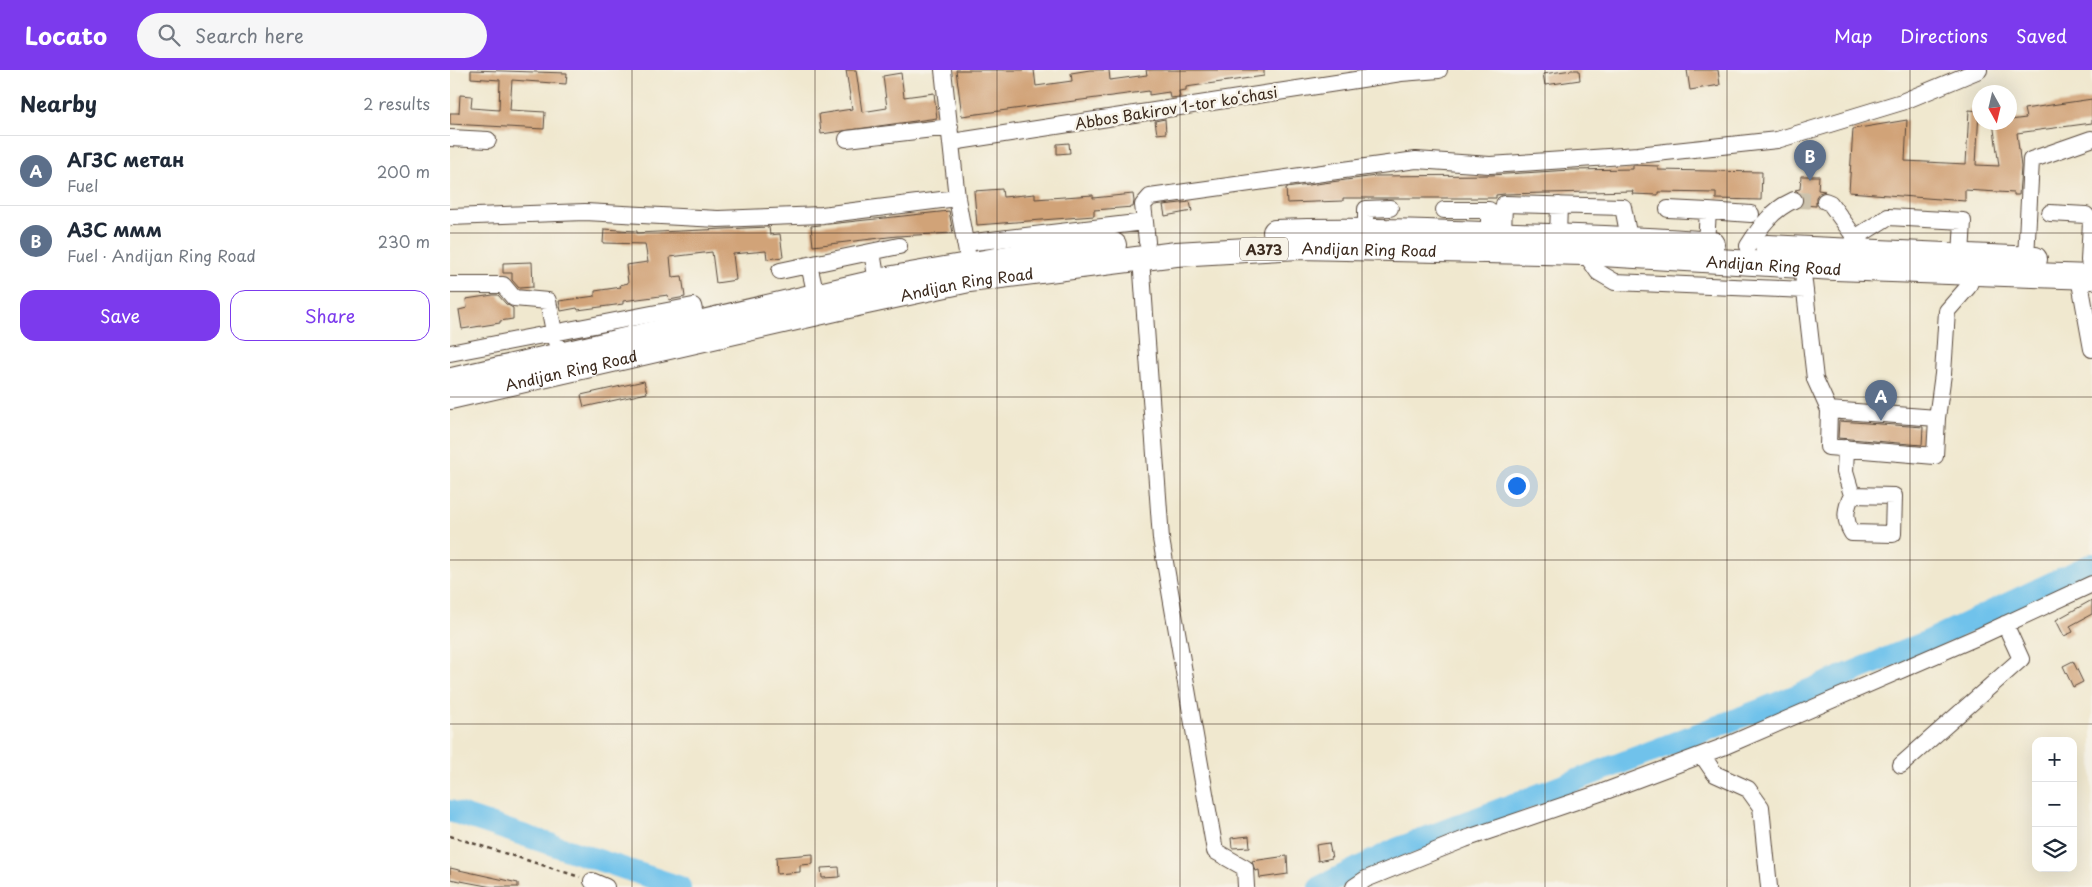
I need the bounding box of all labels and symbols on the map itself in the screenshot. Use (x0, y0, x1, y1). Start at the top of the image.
street label: Abbos Bakirov 1-tor koʻchasi (1073, 80, 1279, 134)
north arrow (1972, 85, 2017, 130)
pin: B (1794, 140, 1826, 181)
street label: Andijan Ring Road (1301, 236, 1437, 261)
road number: A373 (1240, 238, 1288, 260)
street label: Andijan Ring Road (1706, 249, 1842, 280)
street label: Andijan Ring Road (898, 261, 1034, 306)
street label: Andijan Ring Road (502, 343, 639, 396)
pin: A (1865, 380, 1897, 421)
your location (1504, 473, 1530, 499)

